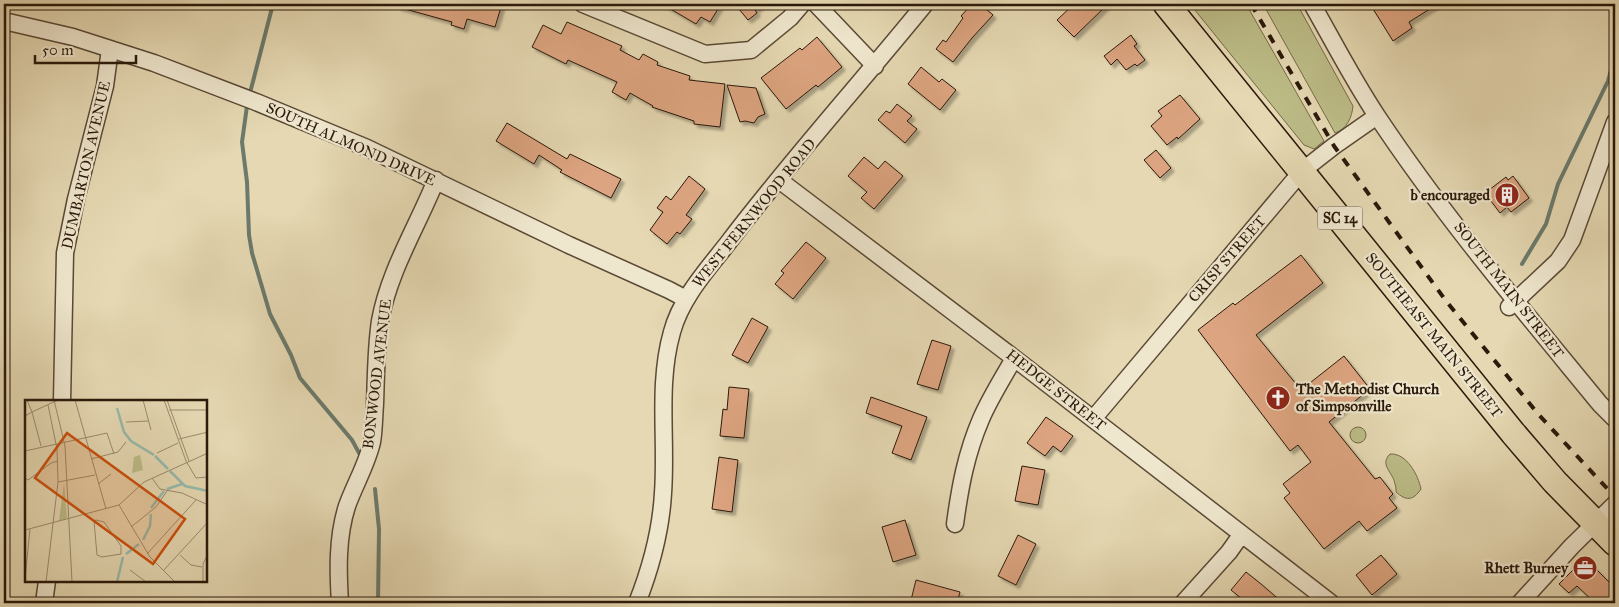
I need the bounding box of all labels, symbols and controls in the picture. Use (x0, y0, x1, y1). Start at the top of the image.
scale bar (35, 32, 136, 64)
text: 50 m (42, 41, 74, 59)
street label: DUMBARTON AVENUE (58, 79, 114, 251)
street label: SOUTH ALMOND DRIVE (263, 98, 439, 190)
street label: WEST FERNWOOD ROAD (688, 135, 820, 291)
building icon: b encouraged (1494, 182, 1520, 208)
place label: b encouraged (1409, 186, 1490, 205)
road number: SC 14 (1318, 207, 1362, 230)
street label: CRISP STREET (1184, 212, 1270, 306)
street label: SOUTH MAIN STREET (1450, 218, 1568, 362)
street label: SOUTHEAST MAIN STREET (1362, 249, 1506, 421)
street label: BONWOOD AVENUE (359, 298, 395, 450)
street label: HEDGE STREET (1002, 345, 1110, 435)
place label: The Methodist Church of Simpsonville (1295, 380, 1440, 416)
church icon: The Methodist Church of Simpsonville (1265, 385, 1291, 411)
inset map (25, 400, 208, 582)
office icon: Rhett Burney (1572, 555, 1598, 581)
place label: Rhett Burney (1484, 559, 1569, 578)

